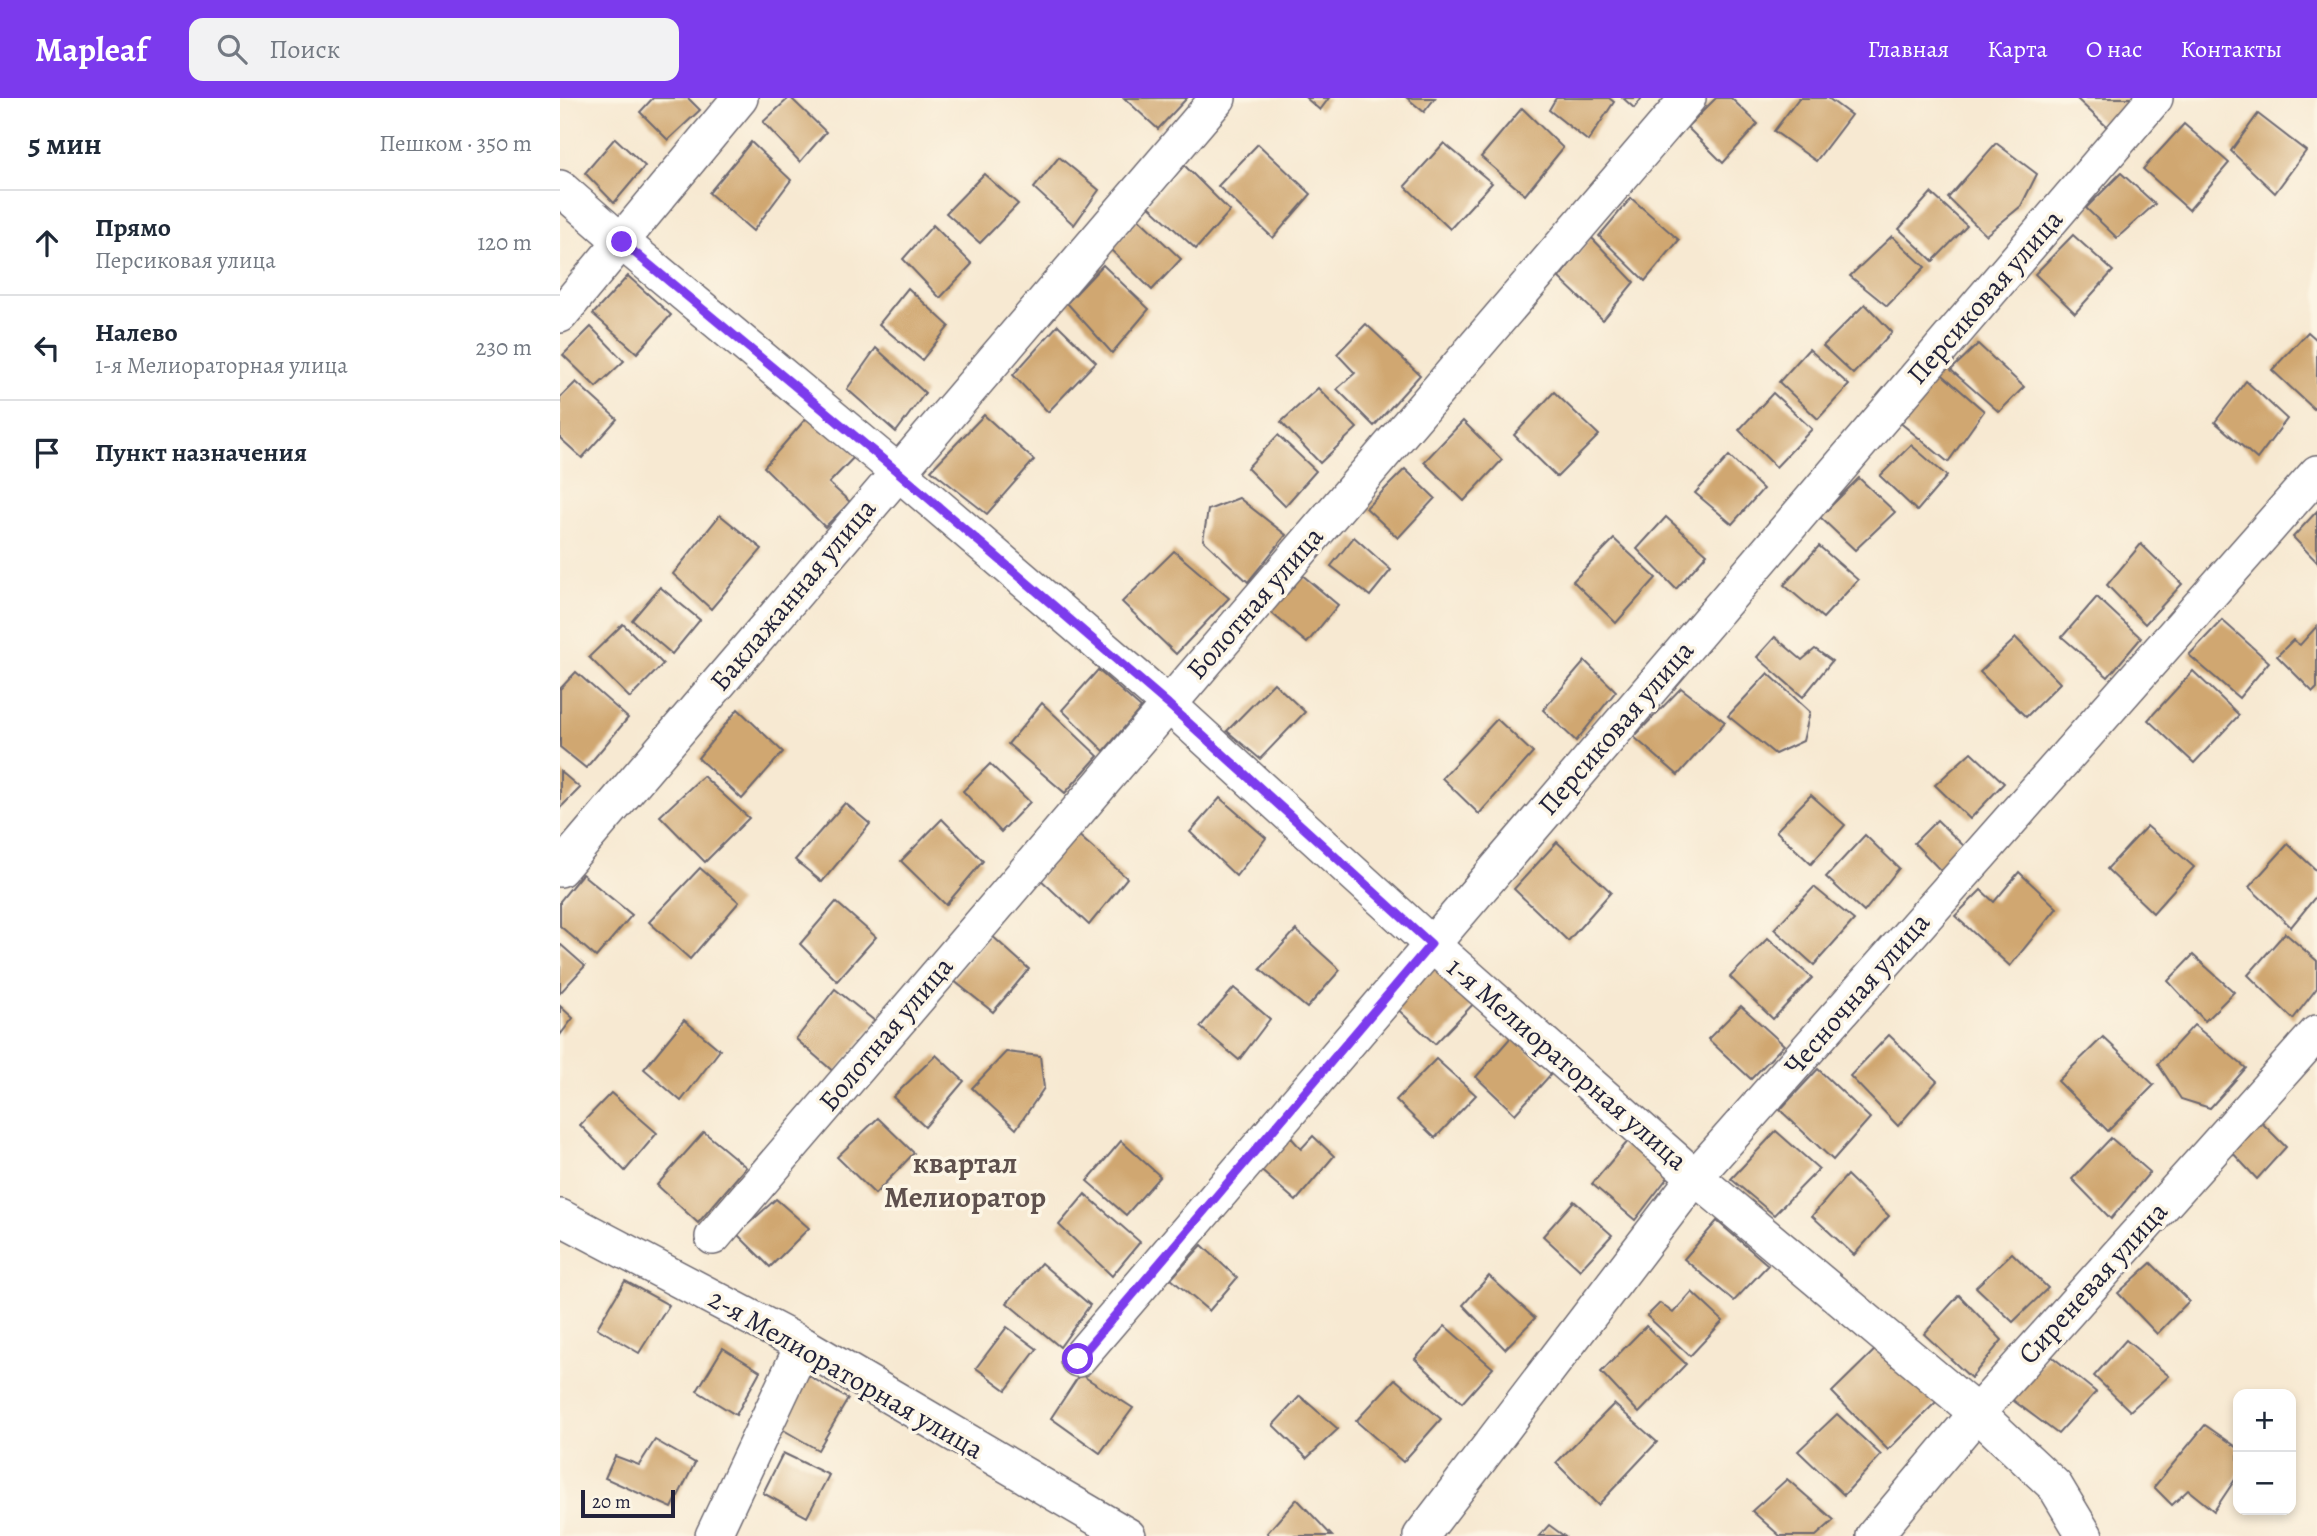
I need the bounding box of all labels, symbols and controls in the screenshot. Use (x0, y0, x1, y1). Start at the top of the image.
search box (189, 18, 679, 81)
text: Mapleaf (35, 27, 147, 72)
icon: search (213, 30, 251, 68)
text: Поиск (269, 32, 340, 67)
text: Главная (1868, 33, 1949, 65)
text: Карта (1987, 33, 2048, 65)
text: О нас (2086, 33, 2142, 65)
text: Контакты (2180, 33, 2282, 65)
text: 5 мин (28, 124, 102, 164)
text: Пешком · 350 m (379, 128, 532, 159)
street label: Персиковая улица (1898, 201, 2072, 393)
text: Прямо (95, 210, 171, 245)
icon: ahead (28, 224, 66, 262)
route end (606, 226, 637, 257)
text: 120 m (477, 227, 532, 258)
text: Персиковая улица (95, 245, 276, 276)
text: Налево (95, 315, 178, 350)
icon: left (28, 329, 66, 367)
text: 230 m (476, 332, 532, 363)
text: 1-я Мелиораторная улица (95, 350, 348, 381)
icon: arrive (28, 434, 66, 472)
text: Пункт назначения (95, 435, 307, 470)
street label: Баклажанная улица (701, 491, 885, 699)
street label: Болотная улица (1178, 518, 1332, 688)
street label: Персиковая улица (1529, 632, 1703, 824)
street label: Чесночная улица (1776, 904, 1939, 1084)
street label: Болотная улица (810, 949, 962, 1119)
street label: 1-я Мелиораторная улица (1438, 949, 1696, 1179)
district label: квартал Мелиоратор (884, 1143, 1046, 1217)
street label: Сиреневая улица (2010, 1193, 2176, 1373)
street label: 2-я Мелиораторная улица (702, 1280, 990, 1468)
route start (1062, 1343, 1093, 1374)
map controls (2233, 1389, 2296, 1515)
button: + (2233, 1389, 2296, 1452)
button: − (2233, 1452, 2296, 1515)
scale bar (581, 1487, 676, 1519)
text: 20 m (592, 1489, 631, 1515)

